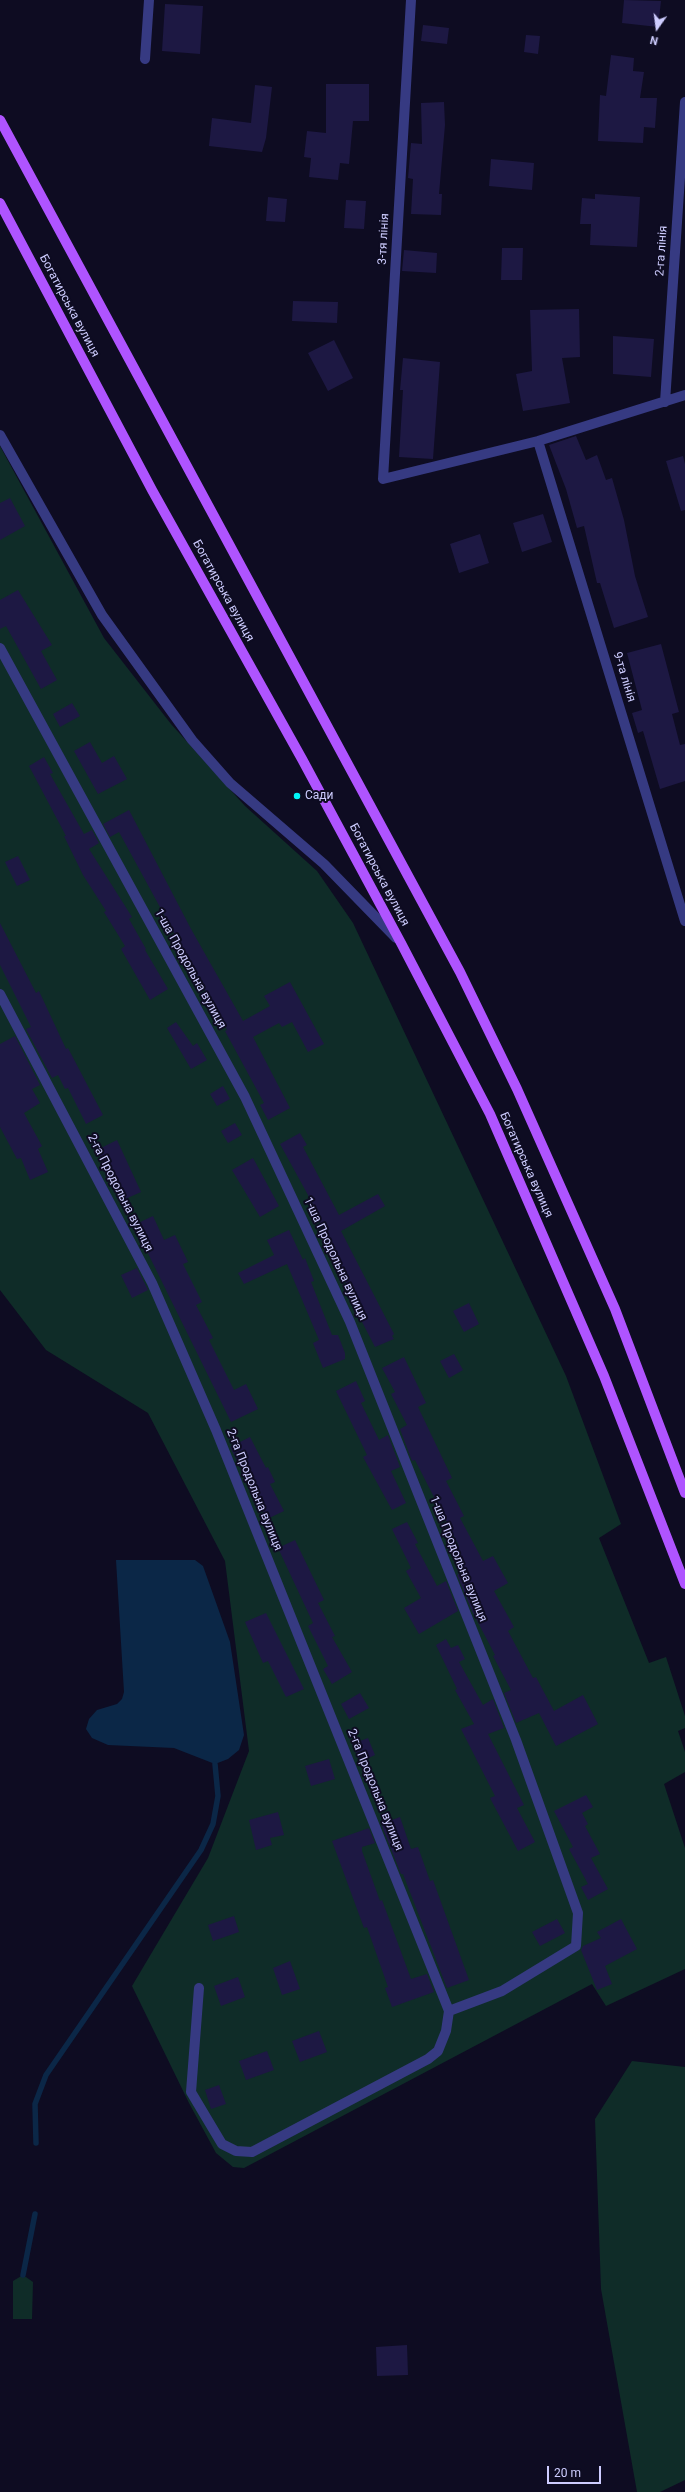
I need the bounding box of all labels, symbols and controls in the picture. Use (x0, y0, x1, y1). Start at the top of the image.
north arrow (637, 8, 677, 48)
text: N (649, 33, 659, 47)
street label: 3-тя лінія (375, 213, 393, 265)
street label: 2-га лінія (653, 225, 671, 277)
street label: Богатирська вулиця (36, 252, 102, 360)
street label: Богатирська вулиця (189, 538, 257, 644)
street label: 9-та лінія (610, 650, 638, 704)
place label: Сади (305, 789, 334, 803)
marker: Сади (292, 791, 302, 801)
street label: Богатирська вулиця (346, 821, 412, 929)
street label: 1-ша Продольна вулиця (151, 907, 229, 1031)
street label: Богатирська вулиця (496, 1110, 556, 1220)
street label: 2-га Продольна вулиця (84, 1132, 156, 1254)
street label: 1-ша Продольна вулиця (300, 1195, 370, 1323)
street label: 2-га Продольна вулиця (223, 1427, 285, 1553)
street label: 1-ша Продольна вулиця (426, 1494, 490, 1624)
street label: 2-га Продольна вулиця (344, 1727, 406, 1853)
scale bar (549, 2458, 603, 2484)
text: 20 m (554, 2466, 581, 2480)

